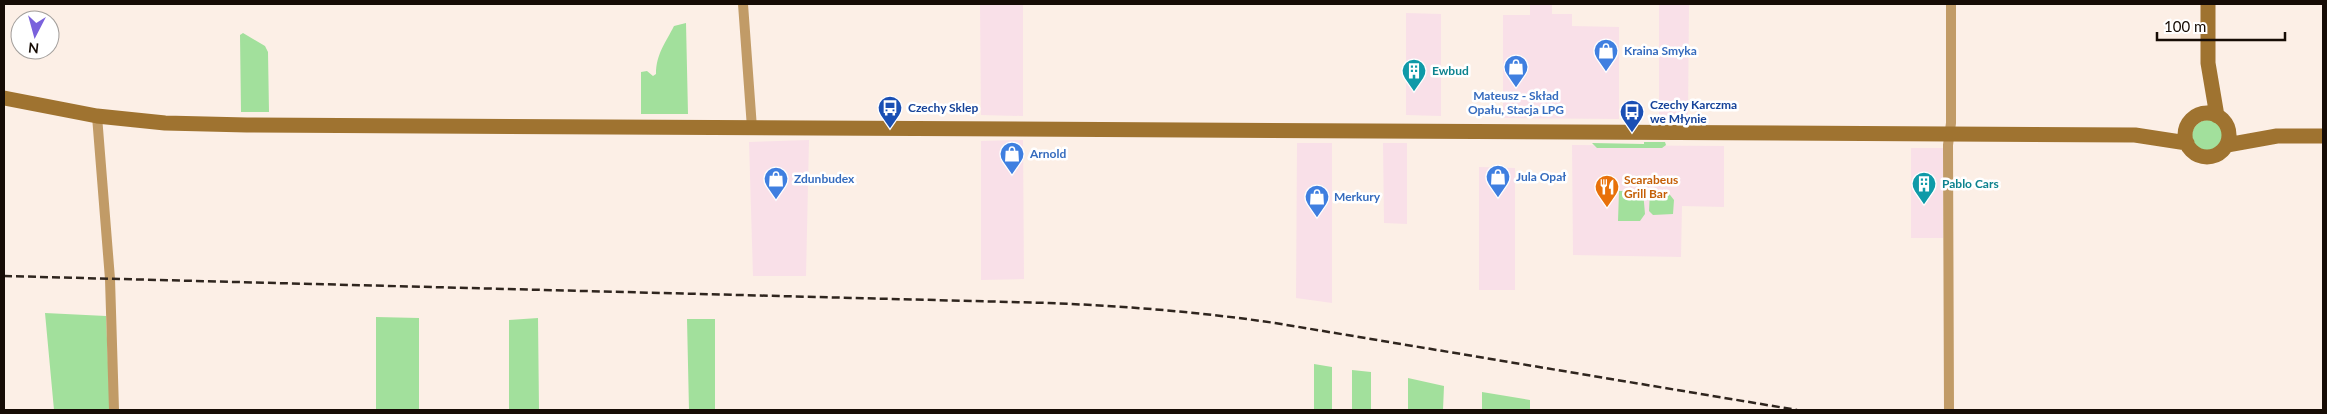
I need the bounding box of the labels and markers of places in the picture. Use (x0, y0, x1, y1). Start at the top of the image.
shop icon: Kraina Smyka (1593, 38, 1619, 72)
place label: Kraina Smyka (1624, 43, 1697, 58)
shop icon: Mateusz - Skład Opału, Stacja LPG (1503, 54, 1529, 88)
building icon: Ewbud (1401, 58, 1427, 92)
place label: Ewbud (1432, 63, 1469, 78)
place label: Mateusz - Skład Opału, Stacja LPG (1468, 88, 1564, 117)
bus stop icon: Czechy Sklep (877, 95, 903, 129)
place label: Czechy Karczma we Młynie (1650, 97, 1737, 126)
bus stop icon: Czechy Karczma we Młynie (1619, 99, 1645, 133)
place label: Czechy Sklep (908, 100, 978, 115)
shop icon: Arnold (999, 141, 1025, 175)
place label: Arnold (1029, 146, 1066, 161)
shop icon: Jula Opał (1485, 164, 1511, 198)
shop icon: Zdunbudex (763, 166, 789, 200)
place label: Jula Opał (1516, 169, 1566, 184)
place label: Zdunbudex (794, 171, 855, 186)
building icon: Pablo Cars (1911, 171, 1937, 205)
place label: Scarabeus Grill Bar (1624, 172, 1678, 201)
restaurant icon: Scarabeus Grill Bar (1594, 174, 1620, 208)
place label: Pablo Cars (1942, 176, 1999, 191)
shop icon: Merkury (1304, 184, 1330, 218)
place label: Merkury (1334, 189, 1381, 204)

